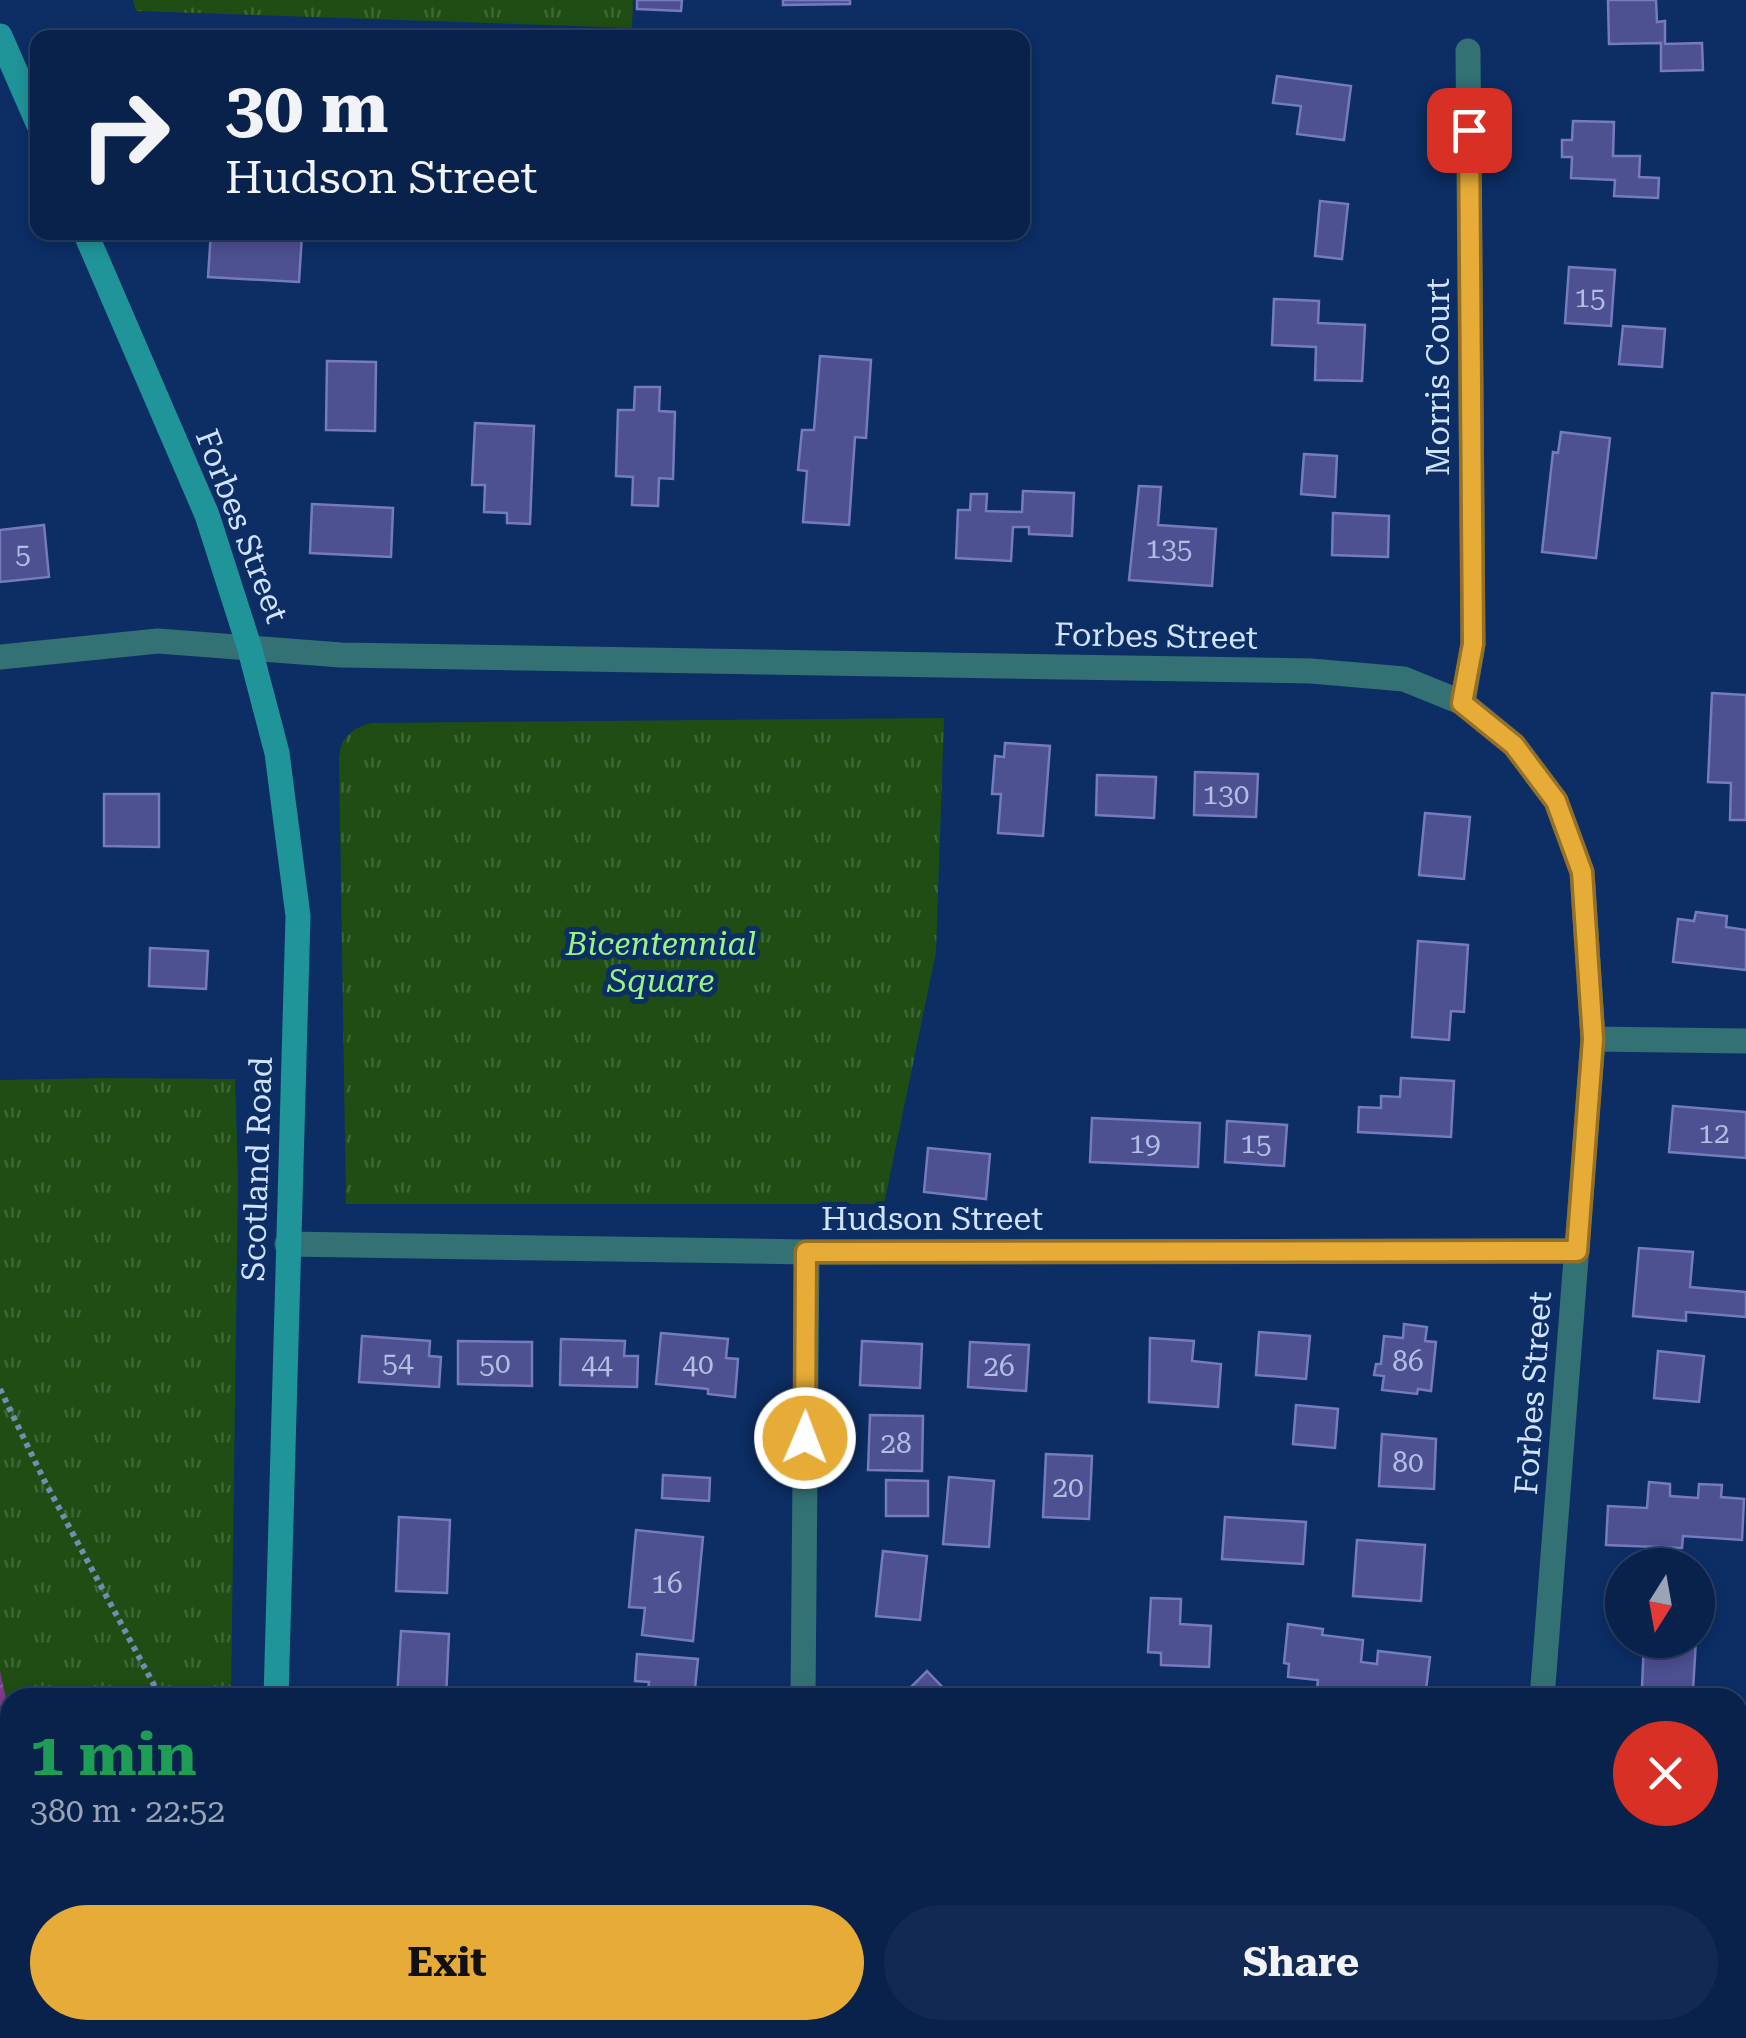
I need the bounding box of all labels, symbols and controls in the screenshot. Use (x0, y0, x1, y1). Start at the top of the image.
text: 30 m (225, 67, 389, 149)
icon: right (60, 70, 190, 200)
pin (1427, 88, 1512, 173)
icon: arrive (1442, 103, 1497, 158)
text: Hudson Street (225, 151, 537, 204)
street label: Morris Court (1419, 278, 1457, 476)
house number: 15 (1574, 281, 1606, 314)
street label: Forbes Street (188, 424, 296, 628)
house number: 135 (1145, 532, 1193, 565)
house number: 5 (15, 537, 31, 570)
street label: Forbes Street (1054, 615, 1258, 657)
house number: 130 (1202, 778, 1250, 811)
park label: Bicentennial Square (565, 925, 756, 1000)
street label: Scotland Road (234, 1056, 280, 1282)
house number: 12 (1698, 1117, 1730, 1150)
house number: 19 (1129, 1127, 1161, 1160)
house number: 15 (1240, 1127, 1272, 1160)
street label: Hudson Street (821, 1200, 1043, 1238)
street label: Forbes Street (1507, 1290, 1559, 1496)
house number: 86 (1392, 1345, 1424, 1378)
house number: 54 (382, 1346, 414, 1379)
house number: 50 (479, 1347, 511, 1380)
house number: 44 (581, 1348, 613, 1381)
house number: 40 (682, 1348, 714, 1381)
house number: 26 (983, 1350, 1015, 1383)
position arrow (753, 1386, 857, 1490)
house number: 28 (880, 1427, 912, 1460)
house number: 80 (1392, 1446, 1424, 1479)
house number: 20 (1052, 1471, 1084, 1504)
north arrow (1605, 1548, 1715, 1658)
map controls (1605, 1548, 1715, 1658)
house number: 16 (651, 1567, 683, 1600)
text: 1 min (30, 1719, 197, 1790)
button: close (1613, 1721, 1718, 1826)
text: 380 m · 22:52 (30, 1792, 225, 1830)
button: Exit (30, 1905, 864, 2020)
button: Share (884, 1905, 1718, 2020)

